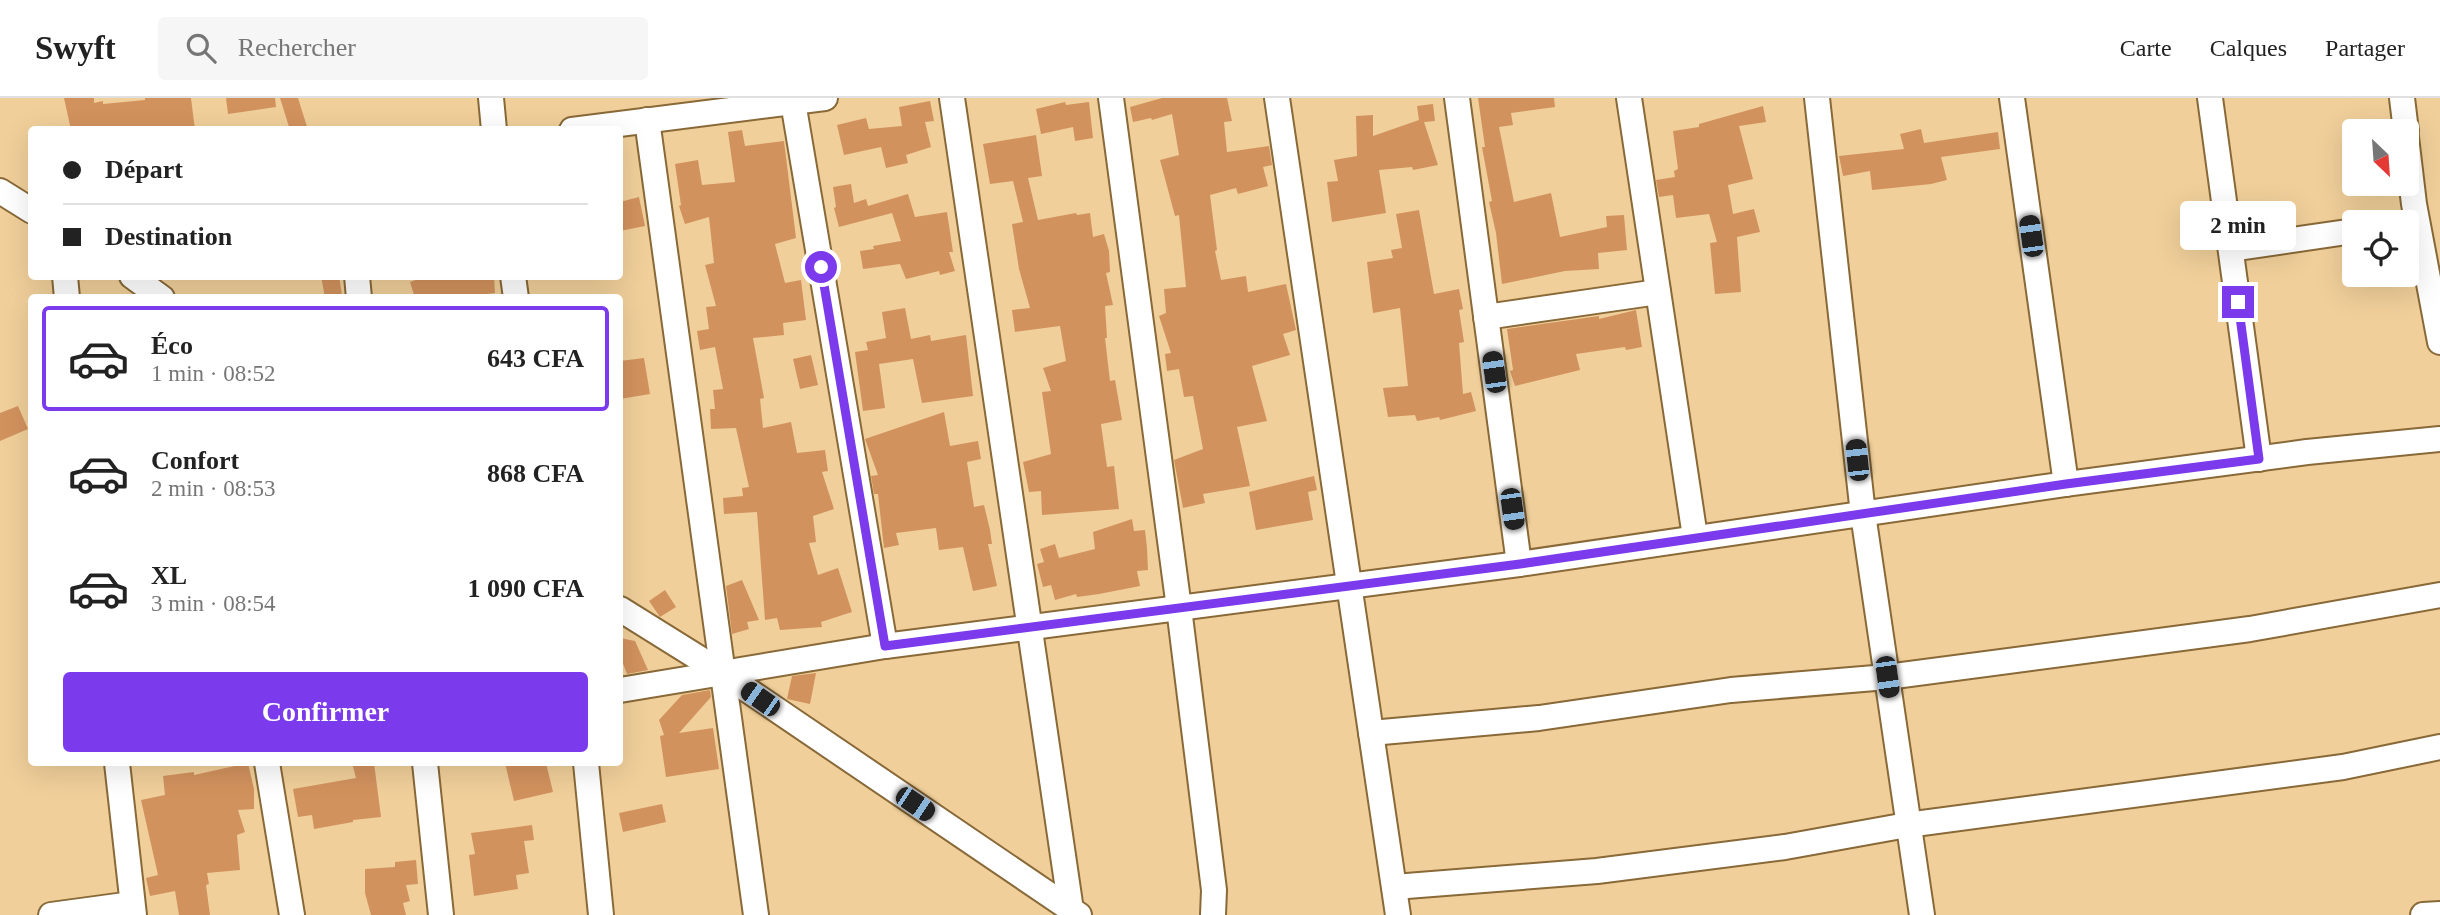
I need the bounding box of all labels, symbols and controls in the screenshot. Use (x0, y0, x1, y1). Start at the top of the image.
search box (158, 17, 648, 80)
icon: search (182, 29, 220, 67)
text: Swyft (35, 30, 116, 66)
text: Rechercher (238, 33, 356, 62)
text: Carte (2120, 35, 2172, 61)
text: Calques (2210, 35, 2287, 61)
text: Partager (2325, 35, 2405, 61)
north arrow (2342, 119, 2418, 196)
map controls (2342, 119, 2419, 287)
text: Départ (105, 155, 183, 184)
callout: 2 min (2180, 200, 2296, 250)
button: locate (2342, 210, 2419, 287)
text: 2 min (2210, 213, 2266, 238)
car (2018, 214, 2045, 258)
text: Destination (105, 222, 232, 251)
route start (805, 251, 837, 283)
route end (2222, 286, 2254, 318)
icon: car (67, 327, 130, 390)
text: Éco (151, 331, 193, 360)
text: 643 CFA (487, 344, 584, 373)
car (1481, 350, 1508, 394)
text: 1 min · 08:52 (151, 361, 276, 386)
car (1845, 438, 1870, 482)
icon: car (67, 442, 130, 505)
text: Confort (151, 446, 239, 475)
text: 868 CFA (487, 459, 584, 488)
text: 2 min · 08:53 (151, 476, 276, 501)
car (1499, 487, 1526, 531)
icon: car (67, 557, 130, 620)
text: XL (151, 561, 187, 590)
text: 1 090 CFA (467, 574, 584, 603)
text: 3 min · 08:54 (151, 591, 276, 616)
car (1874, 655, 1901, 699)
button: Confirmer (63, 672, 588, 752)
car (737, 678, 784, 720)
car (892, 784, 939, 824)

